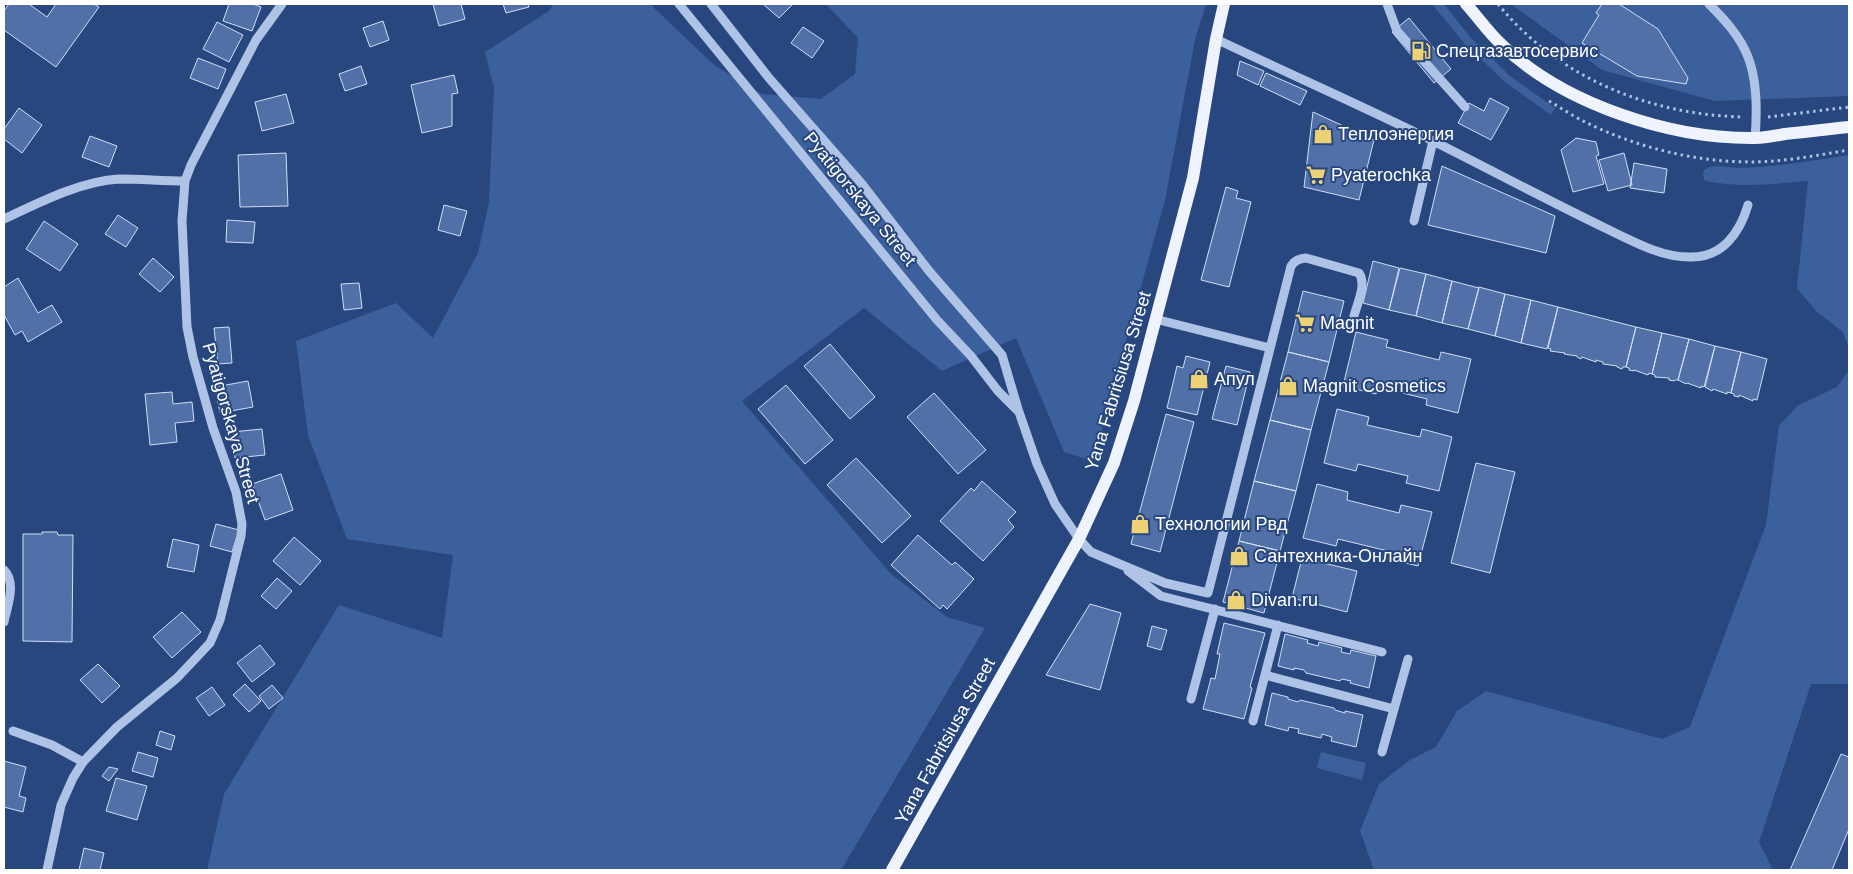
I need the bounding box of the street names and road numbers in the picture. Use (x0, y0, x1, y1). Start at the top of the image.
street label: Pyatigorskaya Street (800, 128, 920, 270)
street label: Yana Fabritsiusa Street (1081, 289, 1155, 473)
street label: Pyatigorskaya Street (198, 340, 264, 506)
street label: Yana Fabritsiusa Street (891, 654, 999, 828)

